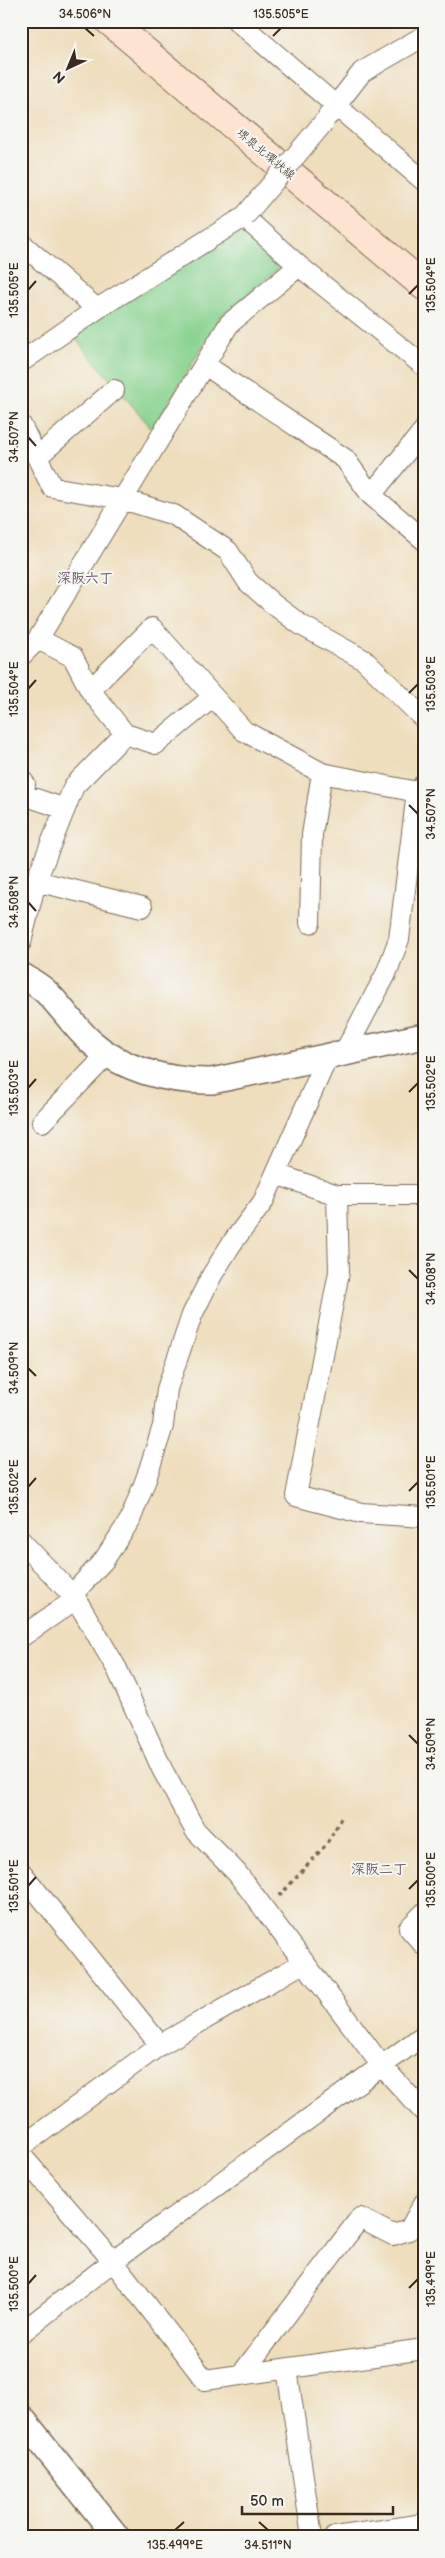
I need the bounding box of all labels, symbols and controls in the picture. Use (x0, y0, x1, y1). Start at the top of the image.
text: 34.506°N (59, 7, 111, 22)
text: 135.505°E (253, 7, 309, 22)
north arrow (42, 42, 92, 92)
text: N (50, 67, 69, 87)
street label: 堺泉北環状線 (233, 125, 298, 183)
text: 135.504°E (424, 257, 439, 313)
text: 135.505°E (7, 262, 22, 318)
text: 34.507°N (7, 411, 22, 463)
district label: 深阪六丁 (57, 570, 113, 587)
text: 135.503°E (424, 656, 439, 712)
text: 135.504°E (7, 661, 22, 717)
text: 34.507°N (424, 788, 439, 840)
text: 34.508°N (7, 876, 22, 928)
text: 135.502°E (424, 1055, 439, 1111)
text: 135.503°E (7, 1060, 22, 1116)
text: 34.508°N (424, 1253, 439, 1305)
text: 34.509°N (7, 1342, 22, 1394)
text: 135.501°E (424, 1455, 439, 1509)
text: 135.502°E (7, 1459, 22, 1515)
text: 34.509°N (424, 1718, 439, 1770)
text: 135.500°E (424, 1852, 439, 1908)
text: 135.501°E (7, 1859, 22, 1913)
district label: 深阪二丁 (351, 1861, 407, 1878)
text: 135.499°E (424, 2251, 439, 2307)
text: 135.500°E (7, 2256, 22, 2312)
scale bar (242, 2483, 394, 2515)
text: 50 m (250, 2492, 284, 2511)
text: 135.499°E (147, 2538, 203, 2553)
text: 34.511°N (244, 2538, 292, 2553)

